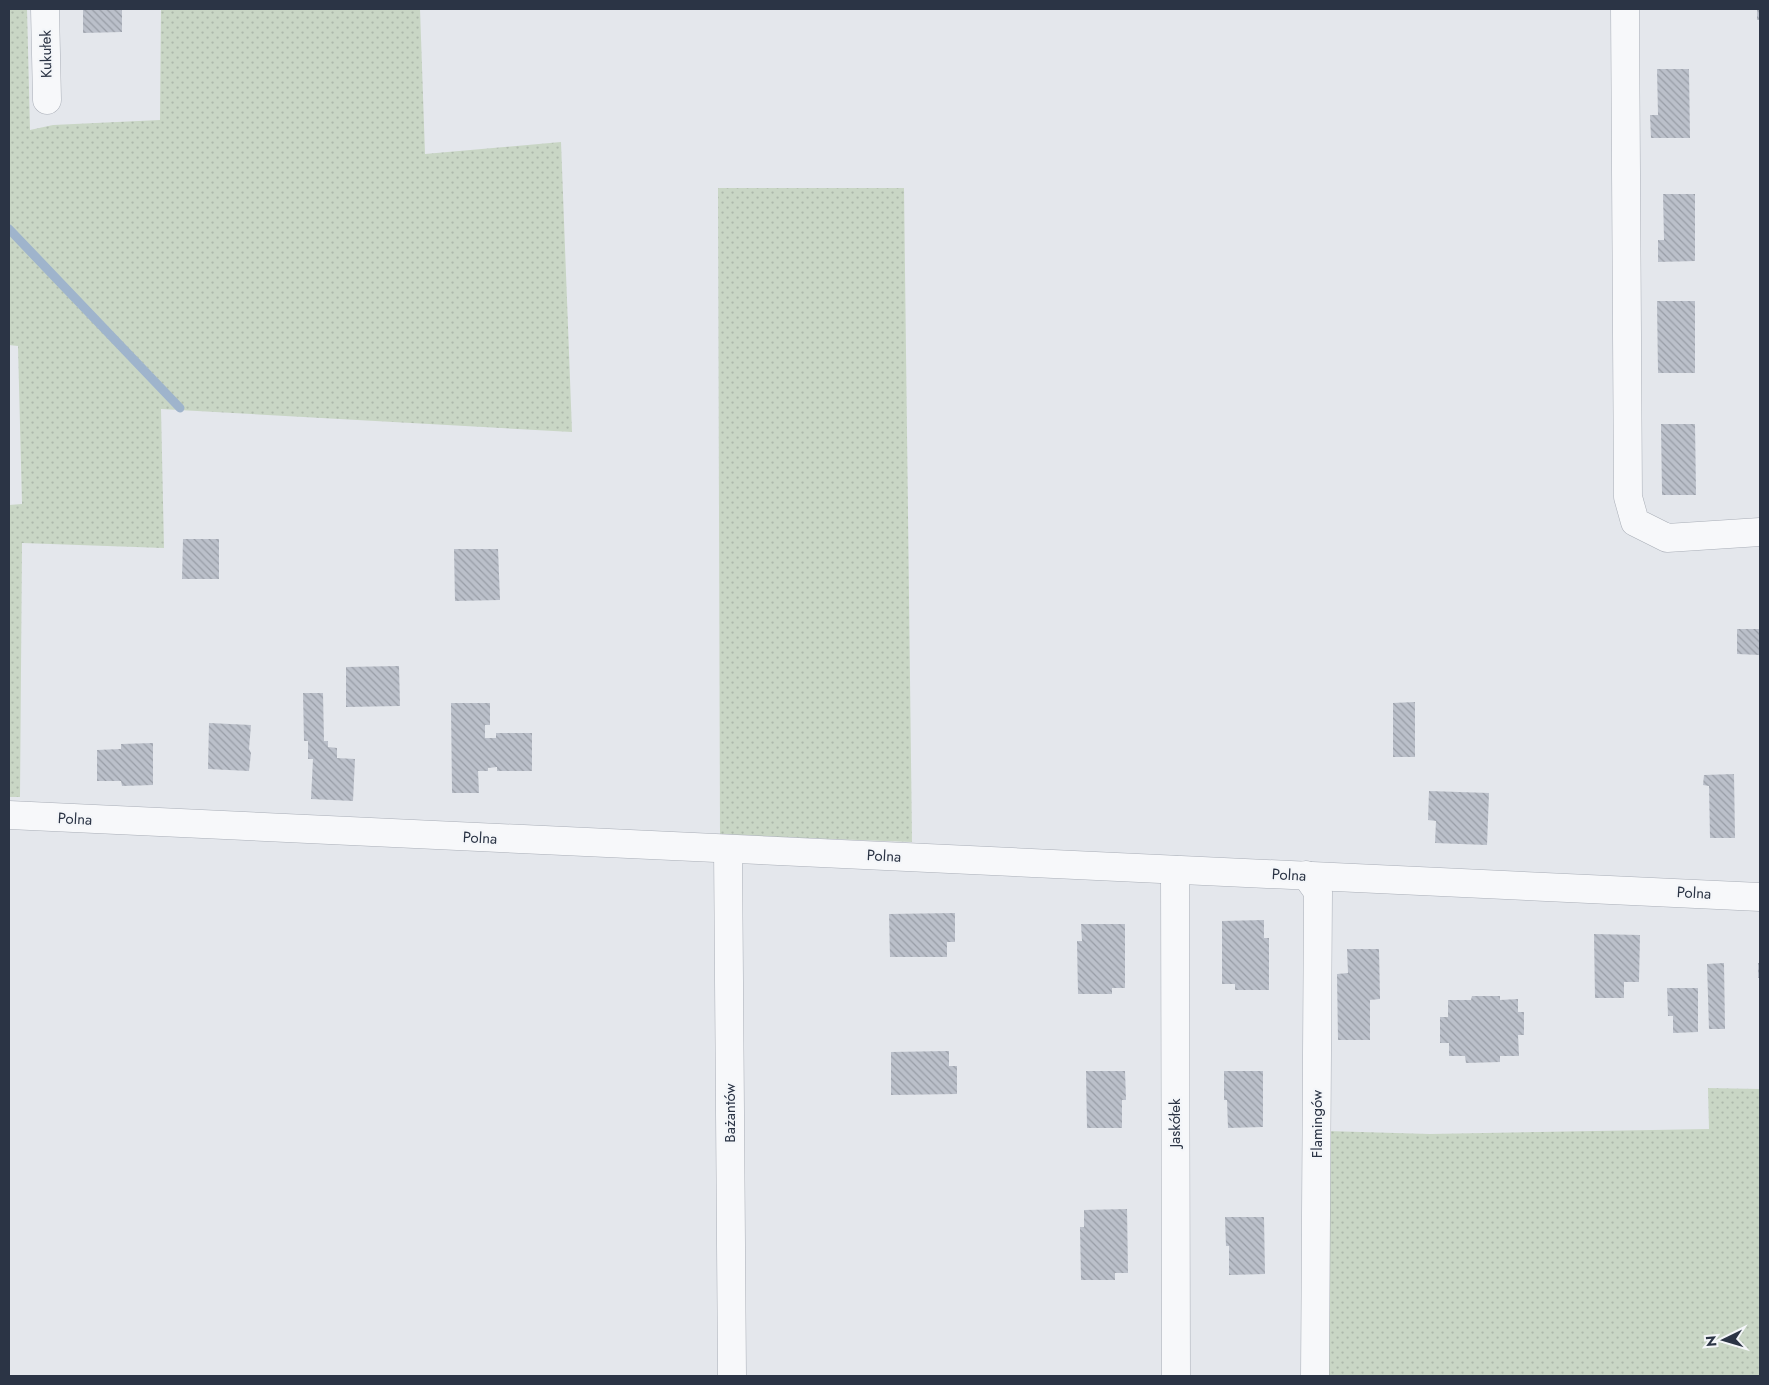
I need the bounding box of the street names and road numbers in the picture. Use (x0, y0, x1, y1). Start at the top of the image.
street label: Kukułek (35, 29, 57, 78)
street label: Polna (57, 807, 93, 831)
street label: Polna (462, 826, 498, 850)
street label: Polna (866, 844, 902, 868)
street label: Polna (1271, 863, 1307, 887)
street label: Polna (1676, 881, 1712, 905)
street label: Bażantów (719, 1083, 741, 1143)
street label: Flamingów (1306, 1089, 1328, 1158)
street label: Jaskółek (1164, 1098, 1186, 1150)

